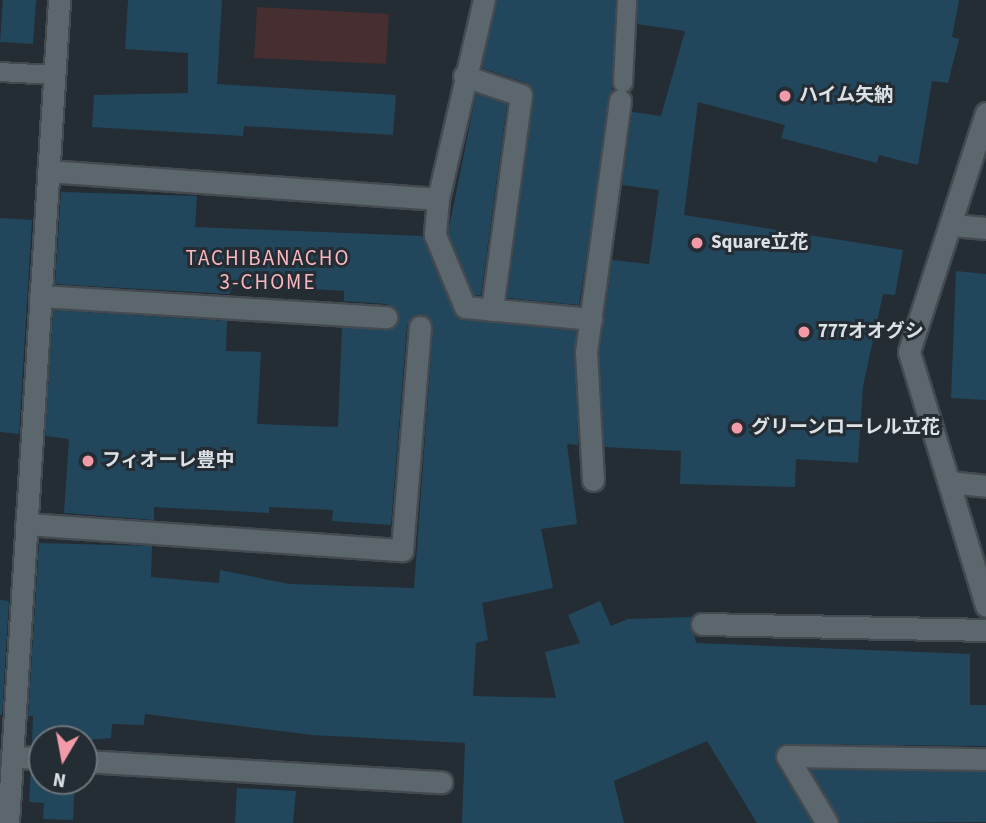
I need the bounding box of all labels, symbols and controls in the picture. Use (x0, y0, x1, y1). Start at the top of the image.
place label: ハイム矢納 (799, 85, 894, 107)
marker: ハイム矢納 (777, 88, 793, 104)
place label: Square立花 (711, 232, 808, 254)
marker: Square立花 (689, 235, 705, 251)
district label: TACHIBANACHO 3-CHOME (187, 245, 349, 295)
place label: 777オオグシ (818, 321, 924, 343)
marker: 777オオグシ (796, 324, 812, 340)
place label: グリーンローレル立花 (751, 417, 941, 439)
marker: グリーンローレル立花 (729, 420, 745, 436)
place label: フィオーレ豊中 (102, 450, 235, 472)
marker: フィオーレ豊中 (80, 453, 96, 469)
north arrow (28, 725, 98, 795)
text: N (51, 765, 68, 794)

